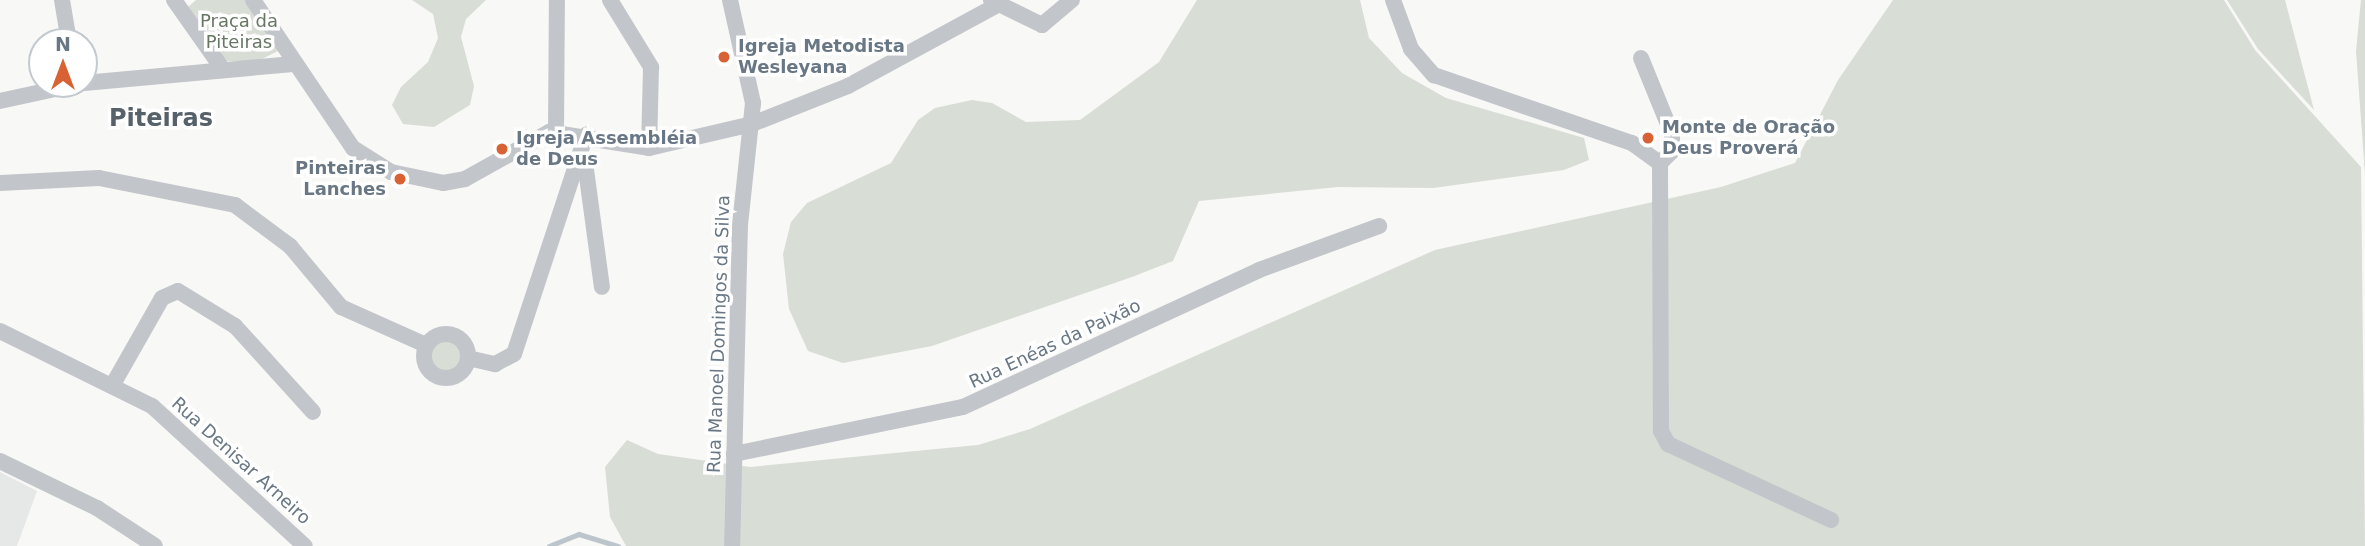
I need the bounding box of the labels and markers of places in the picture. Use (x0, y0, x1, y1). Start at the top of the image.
place label: Igreja Metodista Wesleyana (738, 36, 905, 78)
marker: Igreja Metodista Wesleyana (716, 49, 732, 65)
place label: Monte de Oração Deus Proverá (1662, 117, 1835, 160)
place label: Igreja Assembléia de Deus (516, 128, 697, 170)
marker: Monte de Oração Deus Proverá (1640, 130, 1656, 146)
marker: Igreja Assembléia de Deus (494, 141, 510, 157)
place label: Pinteiras Lanches (295, 158, 386, 200)
marker: Pinteiras Lanches (392, 171, 408, 187)

